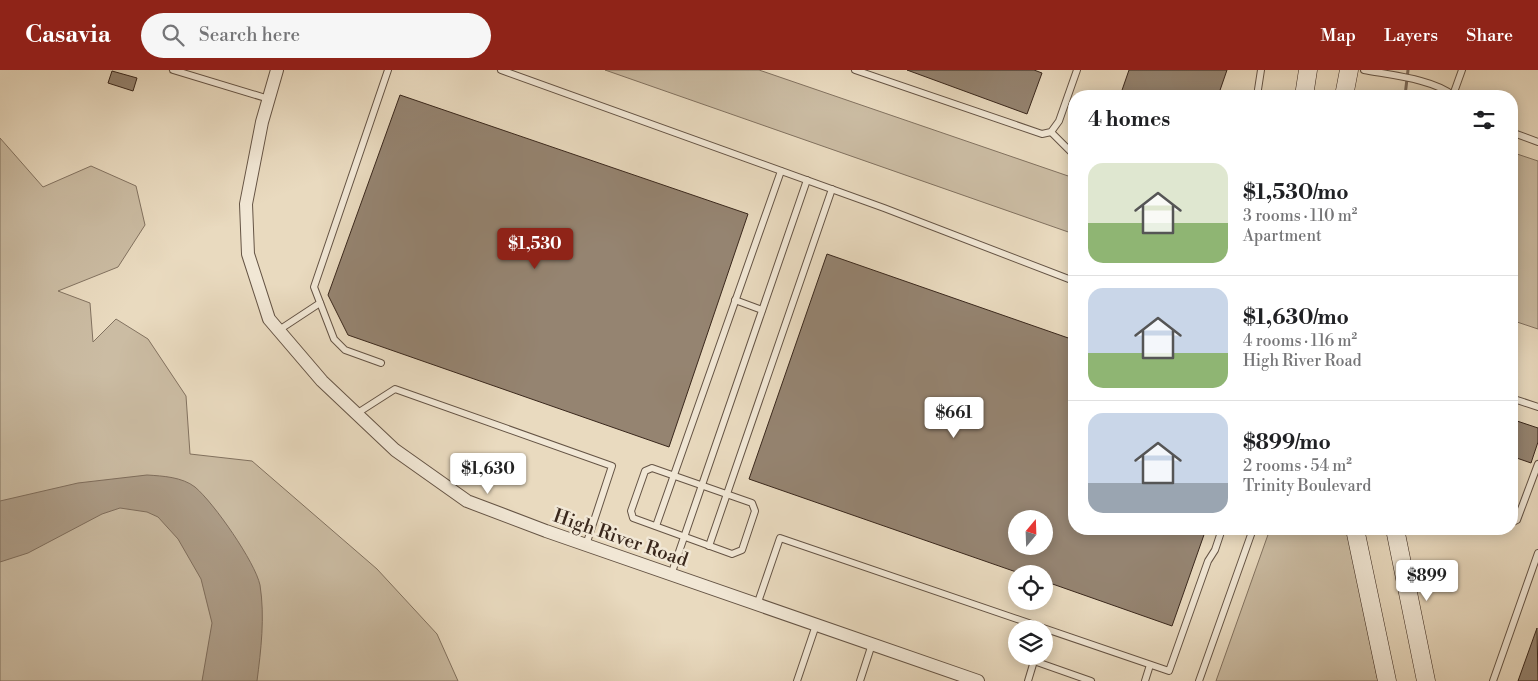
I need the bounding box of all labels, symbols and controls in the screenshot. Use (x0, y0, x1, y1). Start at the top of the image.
search box (141, 13, 491, 58)
text: Casavia (25, 20, 111, 50)
icon: search (159, 21, 187, 49)
text: Search here (199, 23, 300, 47)
text: Map (1321, 24, 1356, 47)
text: Layers (1384, 24, 1438, 47)
text: Share (1466, 24, 1513, 47)
icon: filters (1470, 106, 1498, 134)
text: 4 homes (1088, 107, 1170, 133)
text: $1,530/mo (1243, 180, 1349, 206)
icon: home (1128, 183, 1188, 243)
text: 3 rooms · 110 m² (1243, 206, 1357, 226)
text: Apartment (1243, 226, 1322, 246)
pin: $1,530 (494, 228, 576, 270)
text: $1,530 (508, 234, 562, 254)
text: $1,630/mo (1243, 305, 1349, 331)
icon: home (1128, 308, 1188, 368)
text: 4 rooms · 116 m² (1243, 331, 1357, 351)
text: High River Road (1243, 351, 1362, 371)
pin: $661 (924, 396, 984, 439)
text: $661 (936, 403, 972, 423)
text: $899/mo (1243, 430, 1331, 456)
icon: home (1128, 433, 1188, 493)
pin: $1,630 (447, 452, 529, 495)
text: 2 rooms · 54 m² (1243, 456, 1352, 476)
text: $1,630 (461, 459, 515, 479)
text: Trinity Boulevard (1243, 476, 1371, 496)
street label: High River Road (550, 504, 691, 572)
north arrow (1008, 510, 1052, 555)
map controls (1008, 510, 1053, 665)
pin: $899 (1397, 560, 1457, 602)
button: locate (1008, 565, 1053, 610)
text: $899 (1407, 566, 1447, 586)
button: layers (1008, 620, 1053, 665)

